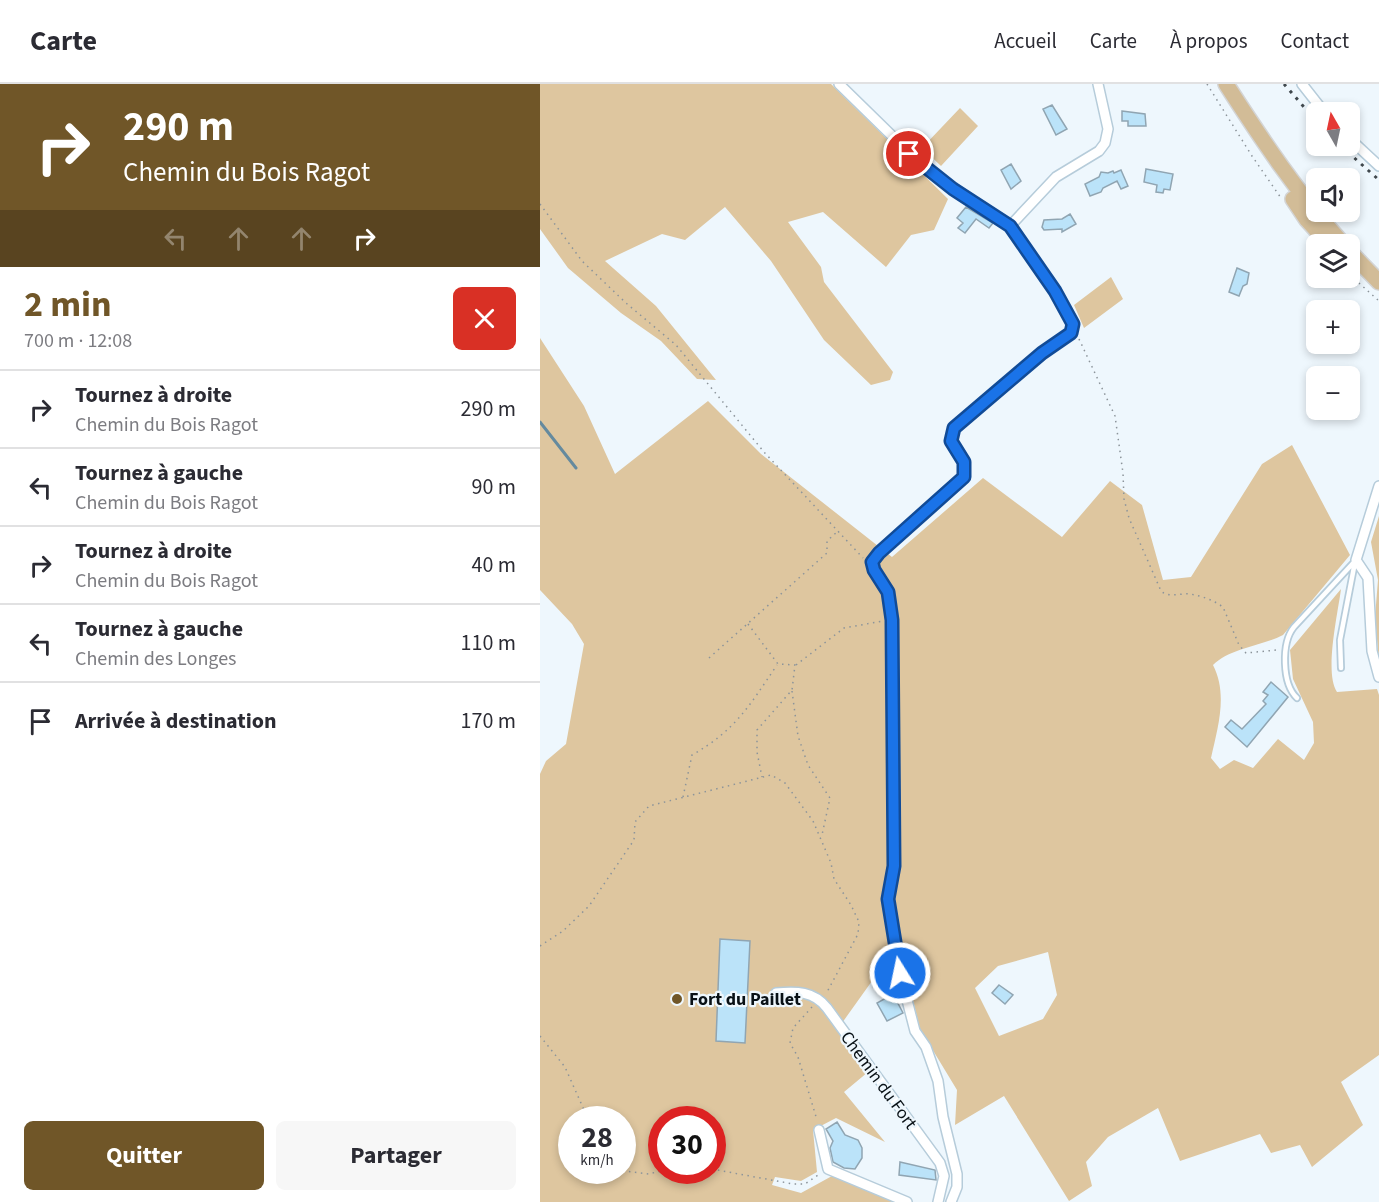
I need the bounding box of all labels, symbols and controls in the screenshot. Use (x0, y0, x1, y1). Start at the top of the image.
text: Carte (30, 21, 97, 61)
text: Accueil (994, 26, 1057, 56)
text: Carte (1090, 26, 1137, 56)
text: À propos (1170, 26, 1247, 56)
text: Contact (1280, 26, 1349, 56)
text: 290 m (123, 97, 234, 157)
north arrow (1306, 102, 1360, 156)
map controls (1306, 102, 1360, 420)
icon: right (24, 108, 102, 186)
pin (883, 128, 934, 179)
icon: arrive (892, 137, 925, 170)
text: Chemin du Bois Ragot (123, 153, 370, 192)
button: sound (1306, 168, 1360, 222)
icon: left (159, 222, 192, 255)
icon: ahead (222, 222, 255, 255)
icon: ahead (285, 222, 318, 255)
icon: right (348, 222, 381, 255)
button: layers (1306, 234, 1360, 288)
text: 2 min (24, 279, 112, 330)
button: close (453, 287, 516, 350)
button: + (1306, 300, 1360, 354)
text: 700 m · 12:08 (24, 327, 132, 355)
button: − (1306, 366, 1360, 420)
text: Tournez à droite (75, 379, 232, 411)
icon: right (24, 393, 57, 426)
text: 290 m (461, 393, 516, 425)
text: Chemin du Bois Ragot (75, 411, 258, 439)
text: Tournez à gauche (75, 457, 243, 489)
icon: left (24, 471, 57, 504)
text: 90 m (471, 471, 516, 503)
text: Chemin du Bois Ragot (75, 489, 258, 517)
text: Tournez à droite (75, 535, 232, 567)
icon: right (24, 549, 57, 582)
text: 40 m (471, 549, 516, 581)
text: Chemin du Bois Ragot (75, 567, 258, 595)
text: Tournez à gauche (75, 613, 243, 645)
icon: left (24, 627, 57, 660)
text: 110 m (461, 627, 516, 659)
text: Chemin des Longes (75, 645, 236, 673)
icon: arrive (24, 705, 57, 738)
text: Arrivée à destination (75, 705, 277, 737)
text: 170 m (461, 705, 516, 737)
position arrow (868, 941, 932, 1005)
place label: Fort du Paillet (689, 987, 801, 1012)
marker: Fort du Paillet (670, 992, 684, 1006)
street label: Chemin du Fort (834, 1026, 923, 1135)
speed limit sign: 30 (648, 1106, 726, 1184)
text: 28 (581, 1116, 613, 1159)
button: Quitter (24, 1121, 264, 1190)
button: Partager (276, 1121, 516, 1190)
text: km/h (580, 1150, 614, 1171)

